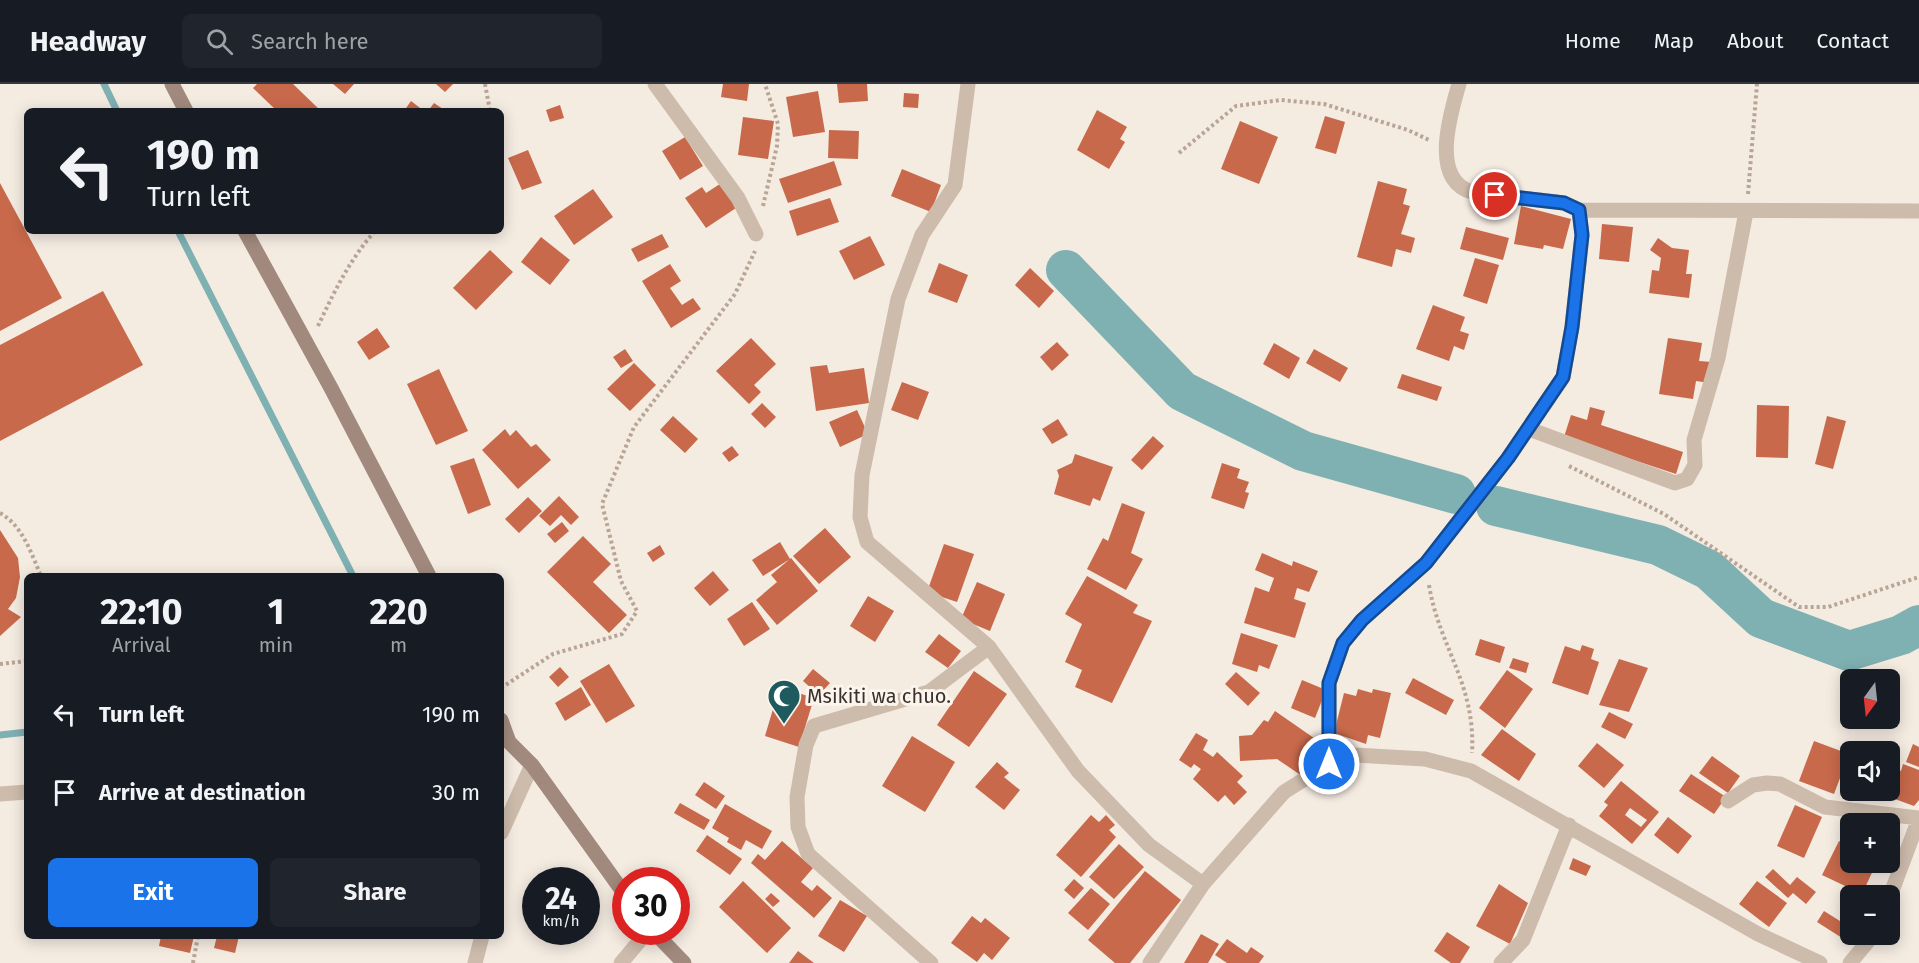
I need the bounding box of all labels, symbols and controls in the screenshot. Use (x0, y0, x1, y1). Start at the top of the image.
search box (182, 14, 602, 68)
text: Headway (30, 25, 146, 58)
icon: search (203, 25, 236, 58)
text: Search here (251, 28, 369, 55)
text: Home (1565, 28, 1621, 54)
text: Map (1654, 28, 1694, 54)
text: About (1727, 28, 1784, 54)
text: Contact (1817, 28, 1889, 54)
text: 190 m (147, 130, 260, 180)
icon: left (48, 132, 126, 210)
pin (1469, 169, 1520, 220)
icon: arrive (1478, 178, 1511, 211)
text: Turn left (147, 181, 250, 213)
text: 22:10 (100, 590, 183, 634)
text: 1 (268, 590, 284, 634)
text: 220 (369, 590, 428, 634)
text: Arrival (112, 633, 171, 657)
text: min (259, 633, 293, 657)
text: m (390, 633, 407, 657)
north arrow (1840, 669, 1900, 729)
map controls (1840, 669, 1900, 945)
mosque icon: Msikiti wa chuo. (766, 678, 802, 725)
place label: Msikiti wa chuo. (807, 684, 951, 708)
icon: left (48, 698, 81, 731)
text: Turn left (99, 701, 184, 728)
text: 190 m (422, 701, 480, 728)
position arrow (1297, 732, 1361, 796)
button: sound (1840, 741, 1900, 801)
icon: arrive (48, 776, 81, 809)
text: Arrive at destination (99, 779, 306, 806)
text: 30 m (432, 779, 480, 806)
button: + (1840, 813, 1900, 873)
button: Exit (48, 858, 258, 927)
button: Share (270, 858, 480, 927)
speed limit sign: 30 (612, 867, 690, 945)
text: 24 (545, 881, 577, 917)
button: − (1840, 885, 1900, 945)
text: km/h (542, 912, 580, 930)

